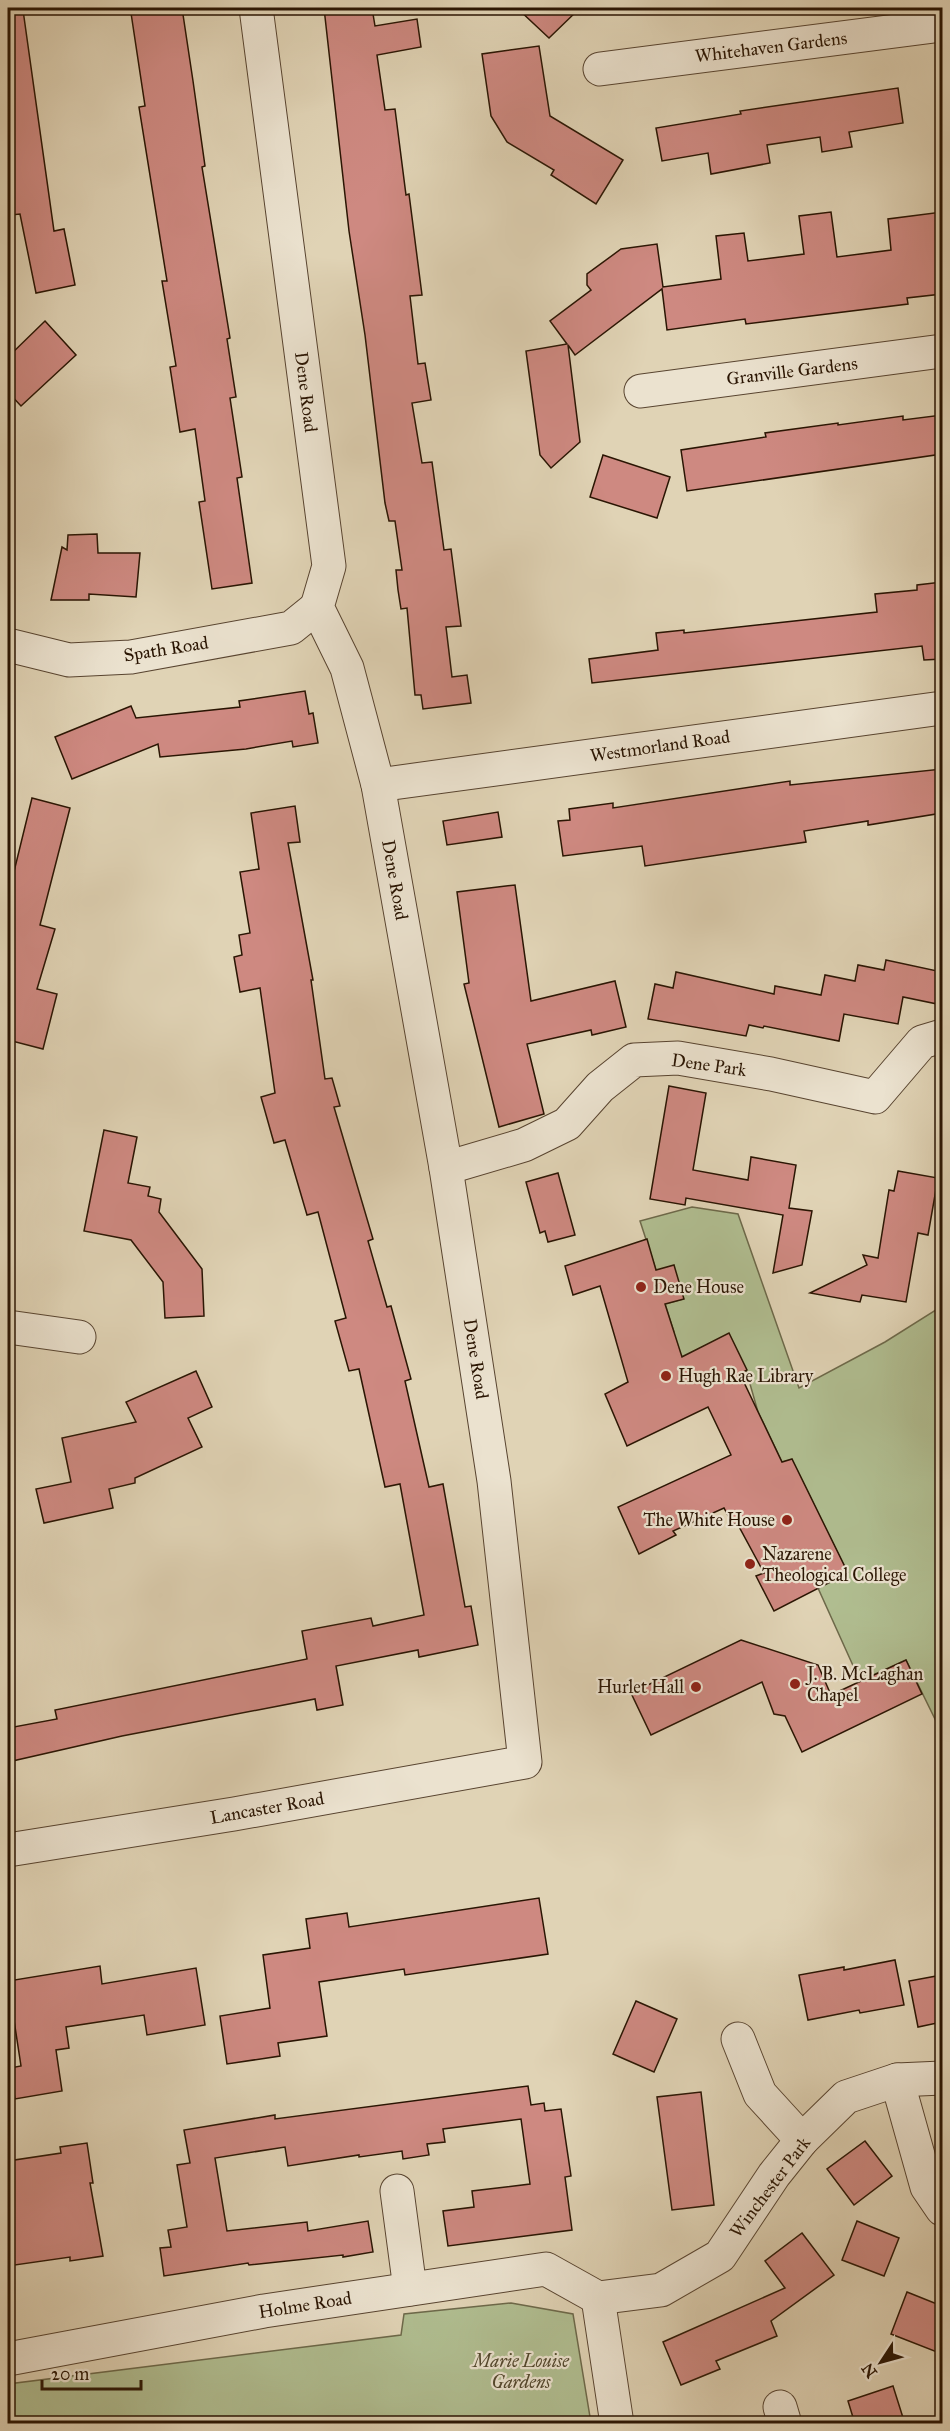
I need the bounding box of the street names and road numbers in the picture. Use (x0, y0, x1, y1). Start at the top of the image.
street label: Whitehaven Gardens (694, 27, 848, 67)
street label: Dene Road (290, 350, 322, 434)
street label: Granville Gardens (725, 352, 859, 390)
street label: Spath Road (122, 631, 210, 667)
street label: Westmorland Road (589, 725, 731, 767)
street label: Dene Road (377, 838, 413, 922)
street label: Dene Park (670, 1049, 748, 1081)
street label: Dene Road (459, 1317, 493, 1401)
street label: Lancaster Road (208, 1787, 326, 1829)
street label: Winchester Park (725, 2132, 815, 2242)
street label: Holme Road (257, 2287, 353, 2323)

